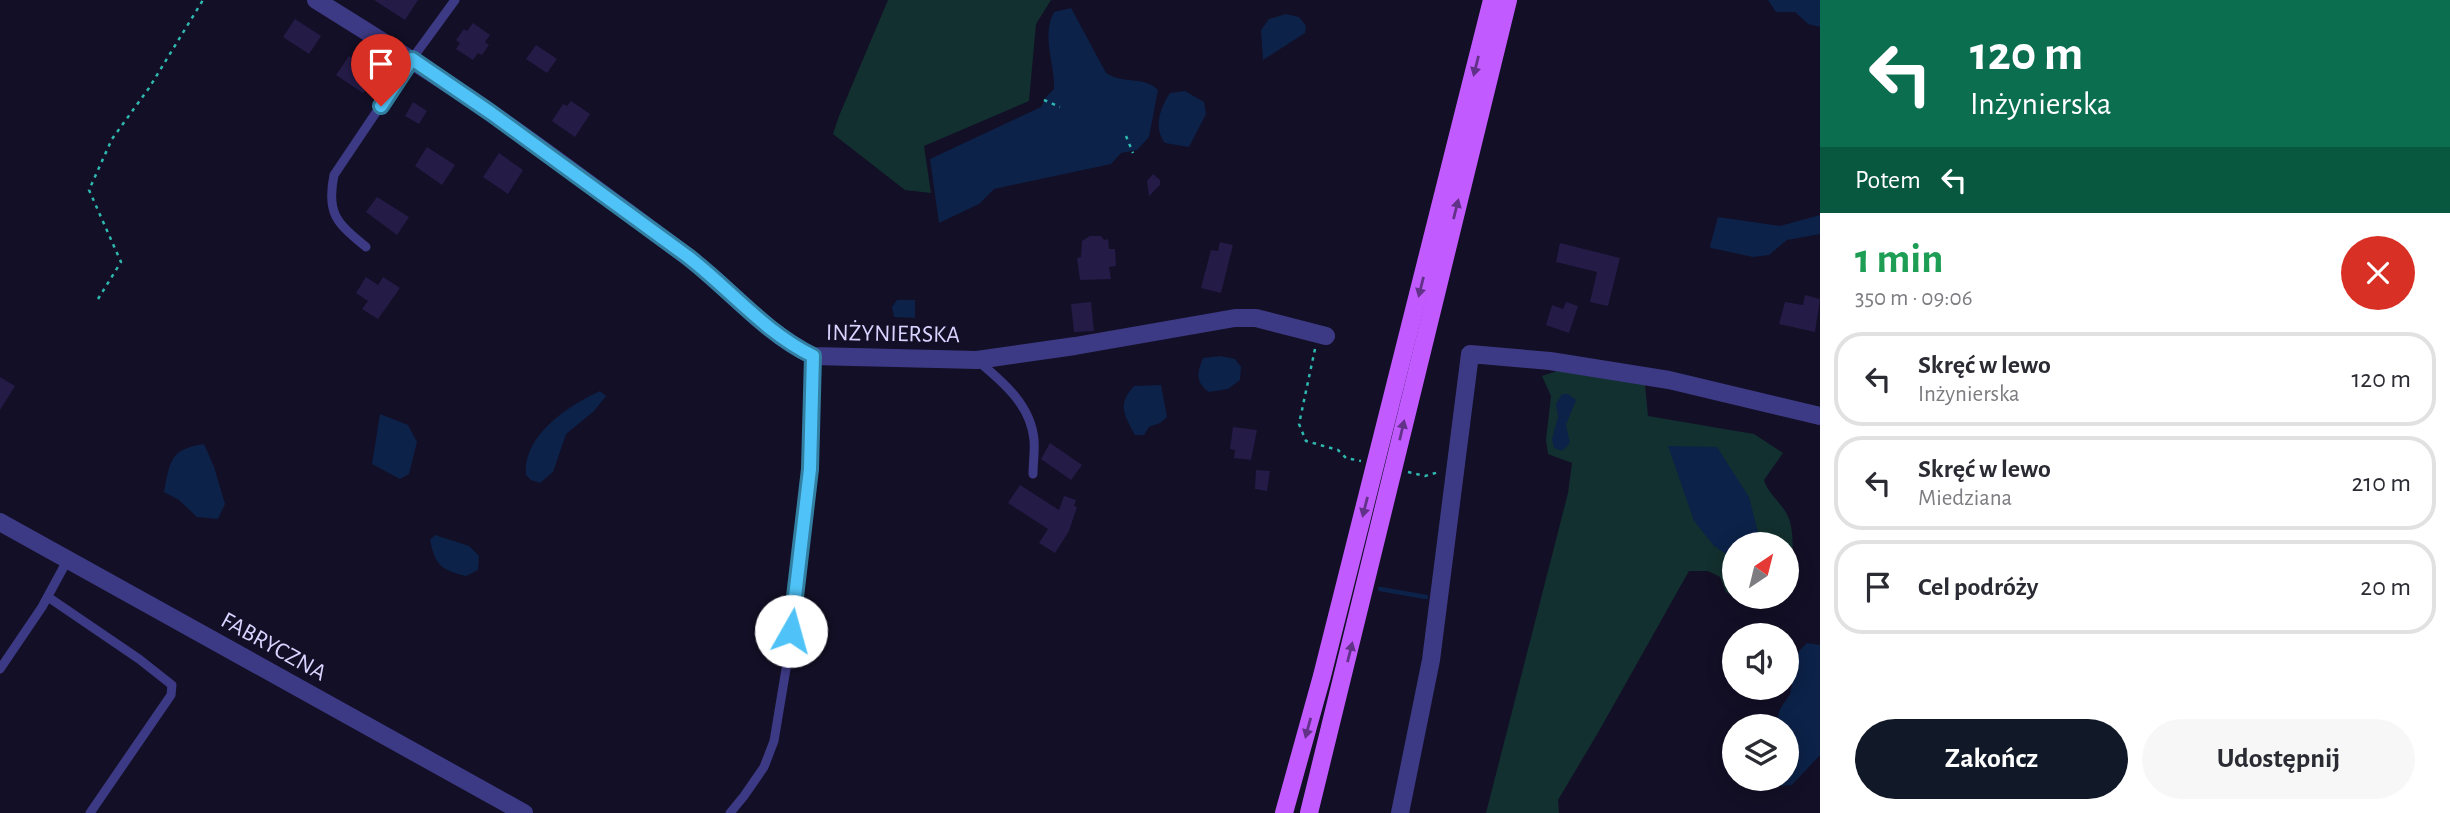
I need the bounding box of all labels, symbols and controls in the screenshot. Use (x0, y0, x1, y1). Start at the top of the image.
icon: left (1855, 28, 1946, 119)
text: 120 m (1970, 30, 2083, 79)
pin (351, 34, 411, 106)
icon: arrive (362, 45, 400, 83)
one-way arrow (1470, 55, 1481, 77)
text: Inżynierska (1970, 88, 2112, 120)
icon: left (1935, 161, 1973, 199)
text: Potem (1855, 167, 1921, 193)
one-way arrow (1451, 198, 1462, 220)
button: close (2341, 236, 2415, 310)
text: 1 min (1855, 238, 1944, 280)
one-way arrow (1415, 276, 1426, 298)
text: 350 m · 09:06 (1855, 287, 1972, 310)
street label: INŻYNIERSKA (826, 320, 960, 347)
text: Skręć w lewo (1918, 352, 2051, 378)
icon: left (1859, 360, 1897, 398)
text: 120 m (2351, 366, 2411, 392)
text: Inżynierska (1918, 383, 2020, 406)
one-way arrow (1397, 419, 1408, 441)
text: Skręć w lewo (1918, 456, 2051, 482)
icon: left (1859, 464, 1897, 502)
text: 210 m (2351, 470, 2411, 496)
text: Miedziana (1918, 487, 2012, 510)
one-way arrow (1359, 497, 1370, 519)
north arrow (1722, 532, 1799, 609)
map controls (1722, 532, 1799, 791)
icon: arrive (1859, 568, 1897, 606)
text: Cel podróży (1918, 574, 2038, 600)
text: 20 m (2360, 574, 2411, 600)
position arrow (754, 594, 828, 668)
street label: FABRYCZNA (217, 608, 330, 686)
button: sound (1722, 623, 1799, 700)
one-way arrow (1345, 641, 1356, 663)
button: layers (1722, 714, 1799, 791)
one-way arrow (1302, 717, 1313, 739)
button: Zakończ (1855, 719, 2128, 799)
button: Udostępnij (2142, 719, 2415, 799)

